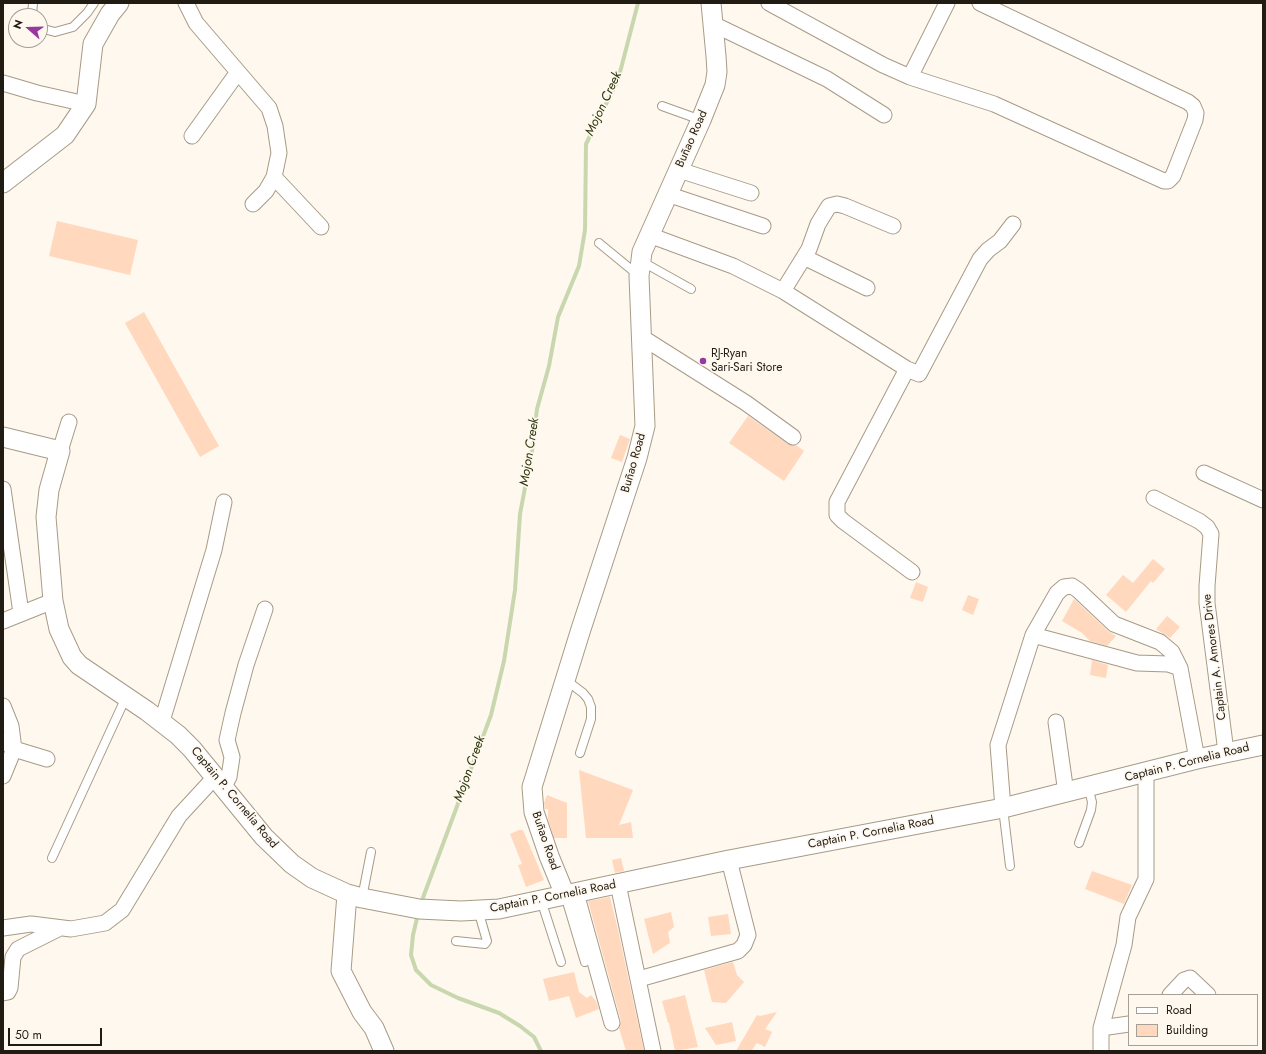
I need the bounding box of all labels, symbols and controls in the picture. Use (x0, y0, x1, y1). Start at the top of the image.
north arrow (8, 8, 48, 48)
text: N (9, 17, 27, 31)
water label: Mojon Creek (582, 69, 626, 139)
street label: Buñao Road (673, 108, 711, 170)
place label: RJ-Ryan Sari-Sari Store (711, 347, 782, 375)
marker: RJ-Ryan Sari-Sari Store (698, 356, 708, 366)
water label: Mojon Creek (517, 417, 543, 487)
street label: Buñao Road (619, 432, 649, 494)
street label: Captain A. Amores Drive (1200, 593, 1230, 721)
water label: Mojon Creek (451, 734, 489, 804)
street label: Captain P. Cornelia Road (1123, 741, 1251, 785)
street label: Captain P. Cornelia Road (187, 744, 281, 852)
street label: Buñao Road (528, 810, 562, 872)
street label: Captain P. Cornelia Road (807, 814, 935, 852)
street label: Captain P. Cornelia Road (489, 878, 617, 916)
legend (1128, 994, 1258, 1046)
text: Road (1166, 1001, 1192, 1019)
scale bar (10, 1020, 104, 1046)
text: Building (1166, 1021, 1208, 1039)
text: 50 m (15, 1026, 42, 1044)

